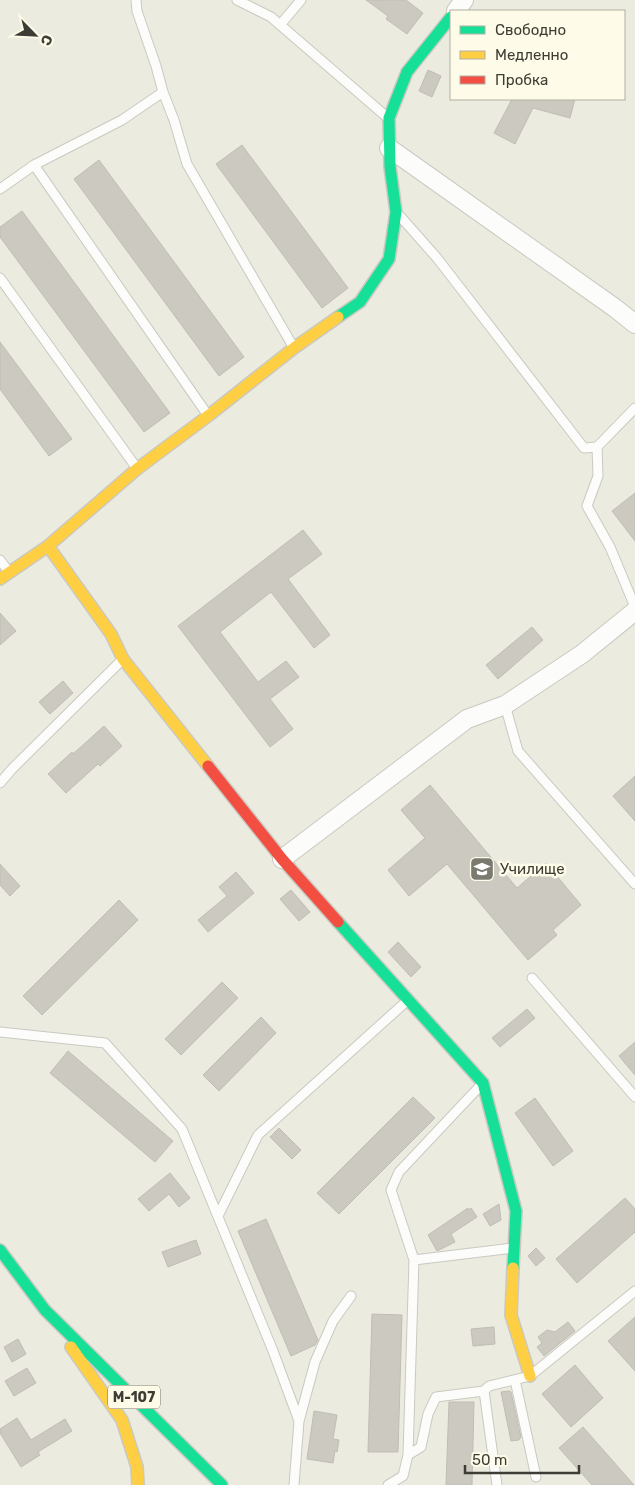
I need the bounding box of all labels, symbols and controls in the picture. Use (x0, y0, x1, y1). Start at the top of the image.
north arrow (10, 10, 60, 60)
legend (450, 10, 625, 100)
text: Свободно (495, 21, 566, 39)
text: С (37, 32, 56, 48)
text: Медленно (495, 46, 568, 64)
text: Пробка (495, 71, 548, 89)
school or university icon: Училище (469, 856, 495, 882)
place label: Училище (500, 860, 565, 878)
road number: М-107 (108, 1385, 160, 1408)
scale bar (465, 1442, 579, 1474)
text: 50 m (472, 1451, 507, 1469)

